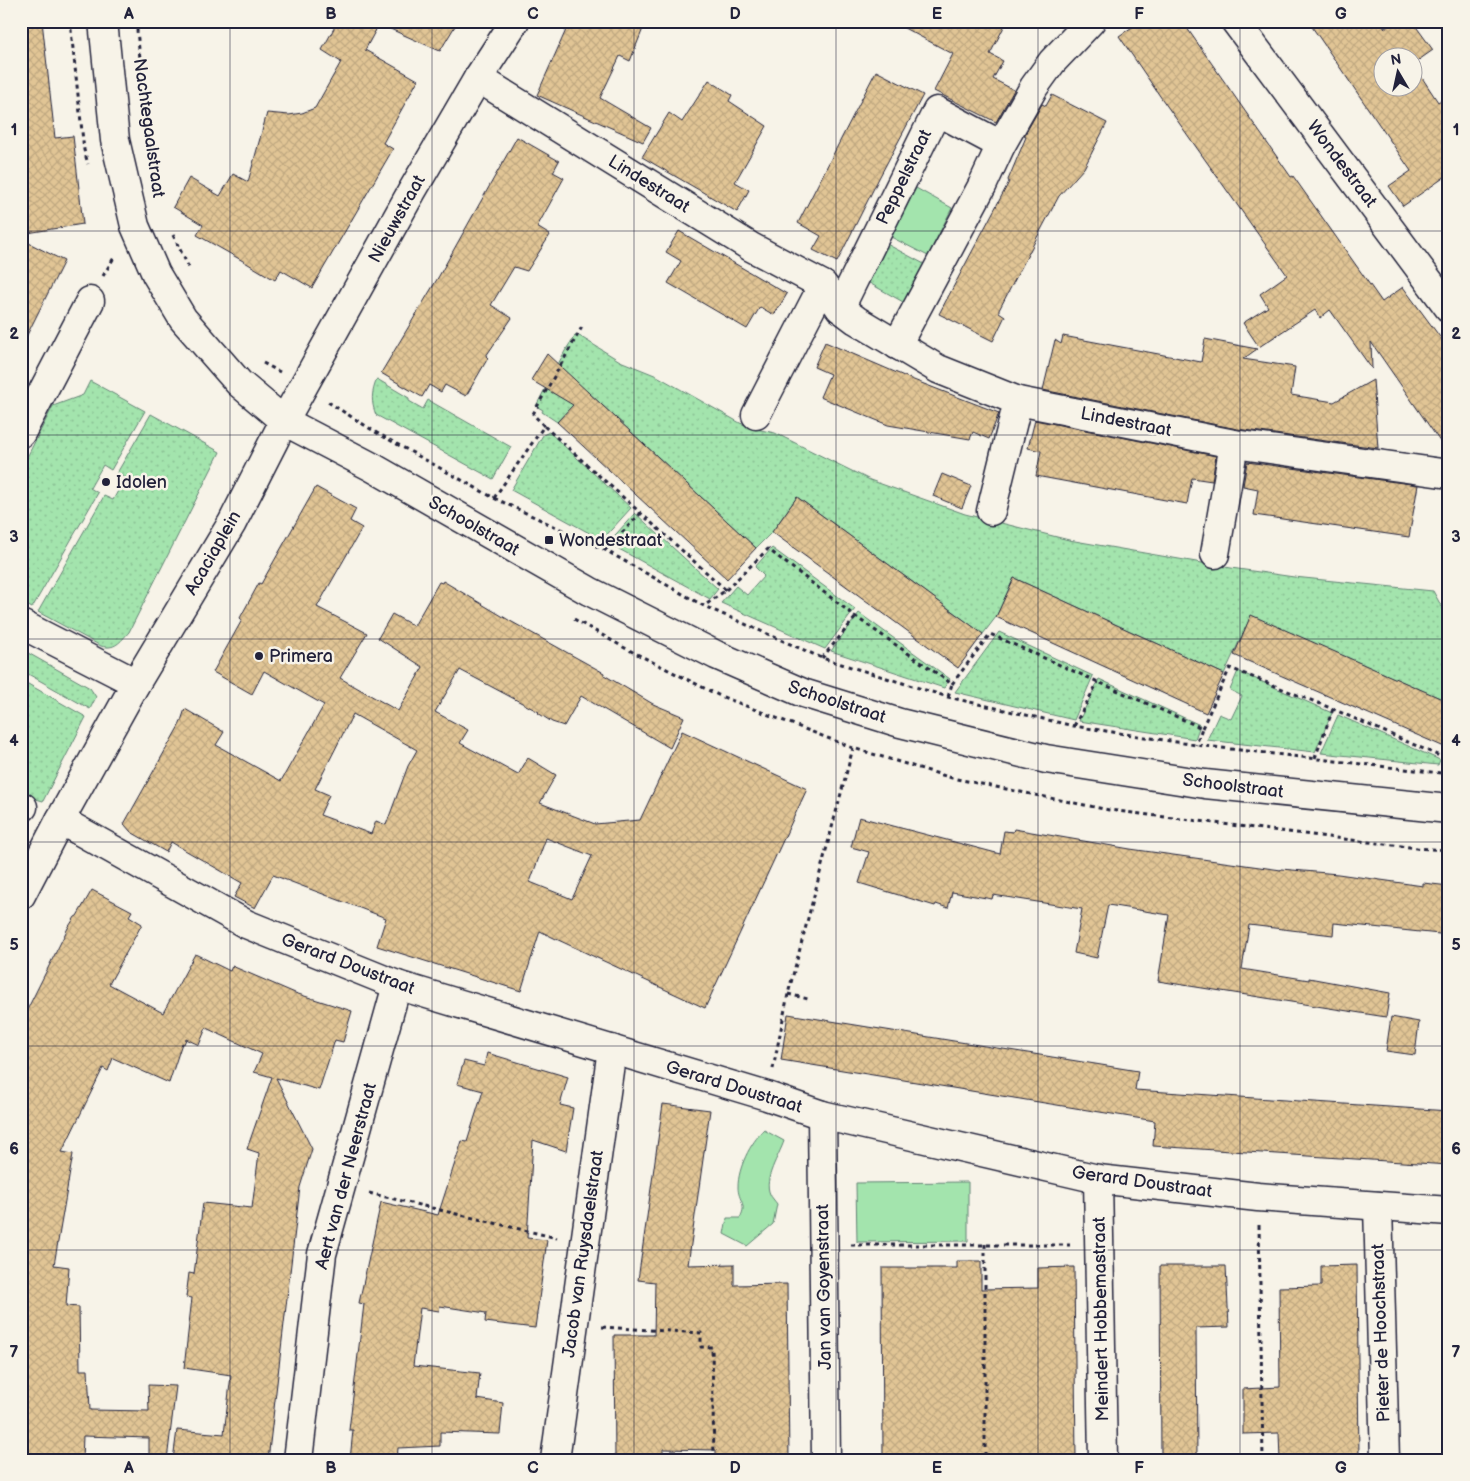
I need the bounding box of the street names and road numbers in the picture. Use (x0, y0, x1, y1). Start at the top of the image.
street label: Nachtegaalstraat (129, 57, 169, 199)
street label: Wondestraat (1303, 116, 1382, 212)
street label: Peppelstraat (872, 126, 936, 228)
street label: Lindestraat (604, 151, 694, 218)
street label: Nieuwstraat (364, 171, 430, 267)
street label: Lindestraat (1079, 403, 1174, 441)
street label: Schoolstraat (425, 492, 524, 561)
street label: Acaciaplein (180, 507, 246, 599)
street label: Schoolstraat (786, 676, 889, 728)
street label: Schoolstraat (1181, 769, 1285, 803)
street label: Gerard Doustraat (278, 929, 418, 999)
street label: Gerard Doustraat (663, 1056, 805, 1118)
street label: Aert van der Neerstraat (311, 1080, 381, 1272)
street label: Jacob van Ruysdaelstraat (558, 1149, 608, 1359)
street label: Gerard Doustraat (1071, 1162, 1214, 1202)
street label: Jan van Goyenstraat (812, 1204, 836, 1370)
street label: Meindert Hobbemastraat (1089, 1216, 1113, 1421)
street label: Pieter de Hoochstraat (1367, 1243, 1395, 1423)

